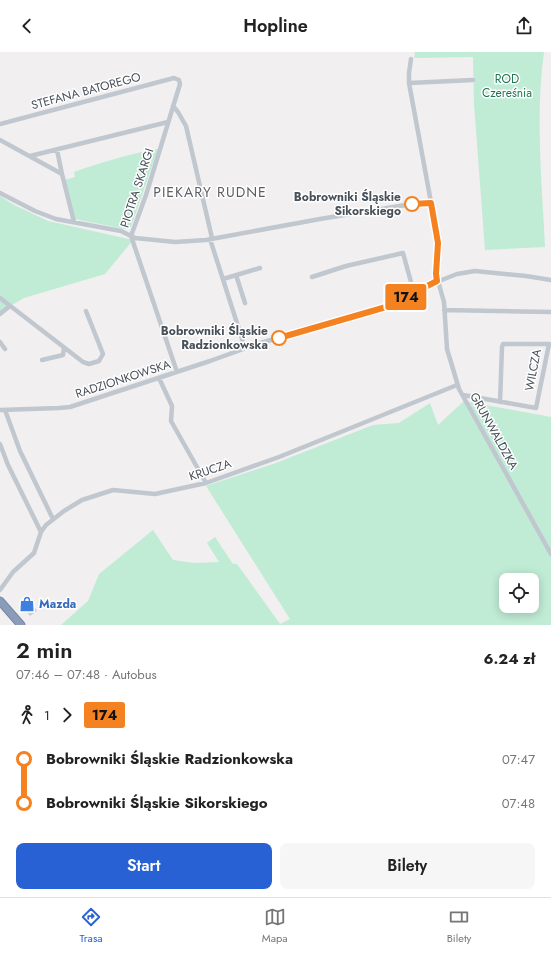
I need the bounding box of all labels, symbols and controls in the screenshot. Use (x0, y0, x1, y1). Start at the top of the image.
text: Hopline (243, 13, 308, 39)
icon: back (16, 15, 38, 37)
icon: share (513, 15, 535, 37)
street label: STEFANA BATOREGO (29, 68, 143, 114)
park label: ROD Czereśnia (482, 70, 532, 102)
street label: PIOTRA SKARGI (116, 146, 158, 230)
district label: PIEKARY RUDNE (153, 182, 267, 202)
place label: Bobrowniki Śląskie Sikorskiego (294, 188, 401, 220)
marker: Bobrowniki Śląskie Sikorskiego (404, 196, 420, 212)
line badge: 174 (383, 284, 429, 310)
text: 174 (393, 287, 419, 307)
place label: Bobrowniki Śląskie Radzionkowska (161, 322, 268, 354)
marker: Bobrowniki Śląskie Radzionkowska (271, 330, 287, 346)
street label: WILCZA (520, 347, 546, 393)
street label: RADZIONKOWSKA (73, 355, 173, 403)
street label: GRUNWALDZKA (465, 389, 523, 473)
street label: KRUCZA (186, 454, 234, 486)
map controls (499, 573, 539, 613)
button: locate (499, 573, 539, 613)
shop icon: Mazda (18, 595, 36, 613)
place label: Mazda (39, 595, 76, 613)
text: 2 min (16, 634, 72, 666)
text: 6.24 zł (483, 648, 535, 670)
text: 07:46 – 07:48 · Autobus (16, 665, 157, 684)
icon: walk (16, 704, 38, 726)
icon: forward (56, 704, 78, 726)
text: 174 (92, 705, 117, 725)
text: 1 (44, 706, 50, 725)
text: Bobrowniki Śląskie Radzionkowska (46, 748, 293, 770)
text: 07:47 (502, 750, 535, 769)
text: Bobrowniki Śląskie Sikorskiego (46, 792, 268, 814)
text: 07:48 (502, 794, 535, 813)
button: Start (16, 843, 272, 889)
button: Bilety (280, 843, 535, 889)
tab: Trasa (80, 906, 103, 946)
tab: Mapa (262, 906, 288, 946)
tab: Bilety (447, 906, 471, 946)

